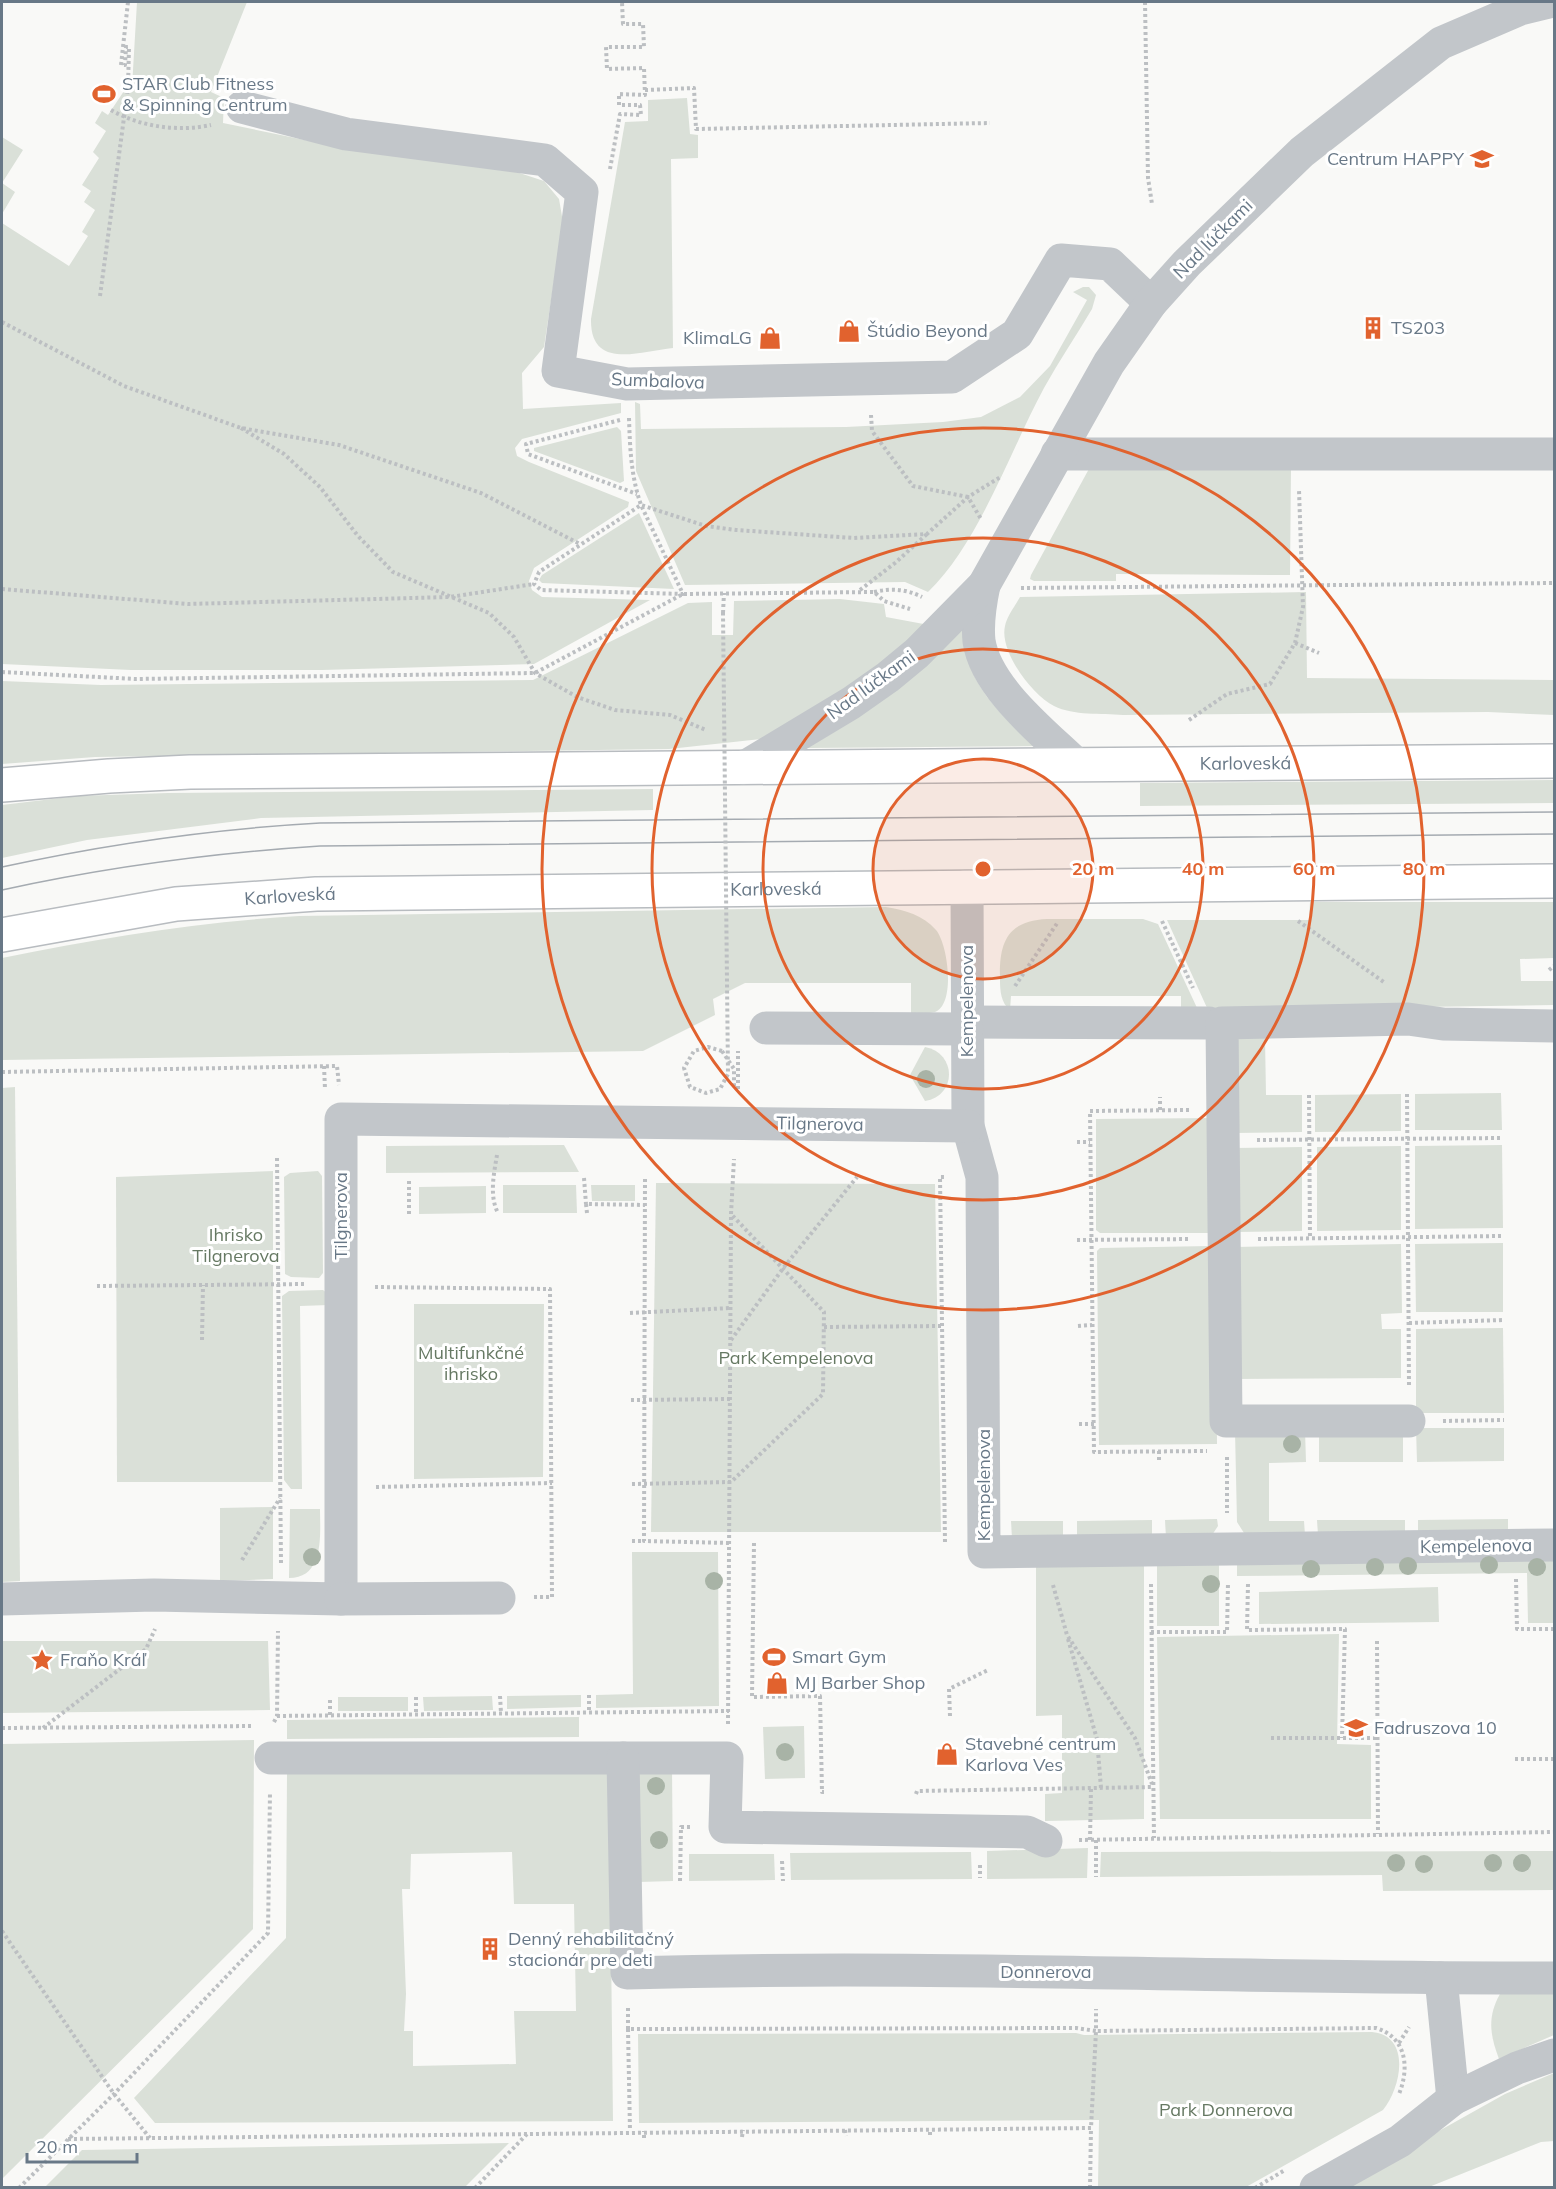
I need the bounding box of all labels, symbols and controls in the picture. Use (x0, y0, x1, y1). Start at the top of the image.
place label: STAR Club Fitness & Spinning Centrum (122, 72, 288, 116)
sports icon: STAR Club Fitness & Spinning Centrum (91, 81, 117, 107)
school or university icon: Centrum HAPPY (1469, 146, 1495, 172)
place label: Centrum HAPPY (1327, 147, 1465, 170)
street label: Nad lúčkami (1168, 194, 1257, 283)
building icon: TS203 (1360, 315, 1386, 341)
place label: TS203 (1391, 316, 1445, 339)
shop icon: Štúdio Beyond (836, 318, 862, 344)
place label: Štúdio Beyond (867, 319, 988, 342)
shop icon: KlimaLG (757, 325, 783, 351)
place label: KlimaLG (683, 326, 752, 349)
street label: Sumbalova (611, 367, 705, 394)
street label: Nad lúčkami (822, 645, 919, 724)
street label: Karloveská (1200, 751, 1291, 775)
text: 20 m (1072, 857, 1114, 880)
text: 40 m (1182, 857, 1224, 880)
text: 60 m (1293, 857, 1335, 880)
text: 80 m (1403, 857, 1445, 880)
centre of rings (973, 859, 993, 879)
street label: Karloveská (730, 877, 822, 901)
street label: Karloveská (243, 882, 336, 910)
street label: Kempelenova (955, 945, 978, 1057)
street label: Tilgnerova (776, 1111, 864, 1136)
street label: Tilgnerova (329, 1172, 352, 1260)
park label: Ihrisko Tilgnerova (192, 1223, 280, 1267)
park label: Multifunkčné ihrisko (418, 1341, 524, 1385)
park label: Park Kempelenova (719, 1346, 873, 1369)
street label: Kempelenova (972, 1429, 995, 1541)
street label: Kempelenova (1420, 1533, 1532, 1558)
sports icon: Smart Gym (761, 1644, 787, 1670)
place label: Smart Gym (792, 1645, 886, 1668)
place icon: Fraňo Kráľ (29, 1647, 55, 1673)
place label: Fraňo Kráľ (60, 1648, 146, 1671)
shop icon: MJ Barber Shop (764, 1670, 790, 1696)
place label: MJ Barber Shop (795, 1671, 925, 1694)
school or university icon: Fadruszova 10 (1343, 1715, 1369, 1741)
place label: Fadruszova 10 (1374, 1716, 1497, 1739)
place label: Stavebné centrum Karlova Ves (965, 1732, 1116, 1776)
shop icon: Stavebné centrum Karlova Ves (934, 1741, 960, 1767)
place label: Denný rehabilitačný stacionár pre deti (508, 1927, 674, 1971)
building icon: Denný rehabilitačný stacionár pre deti (477, 1936, 503, 1962)
street label: Donnerova (1000, 1960, 1092, 1983)
park label: Park Donnerova (1159, 2098, 1293, 2121)
scale bar (27, 2126, 136, 2164)
text: 20 m (36, 2135, 78, 2158)

